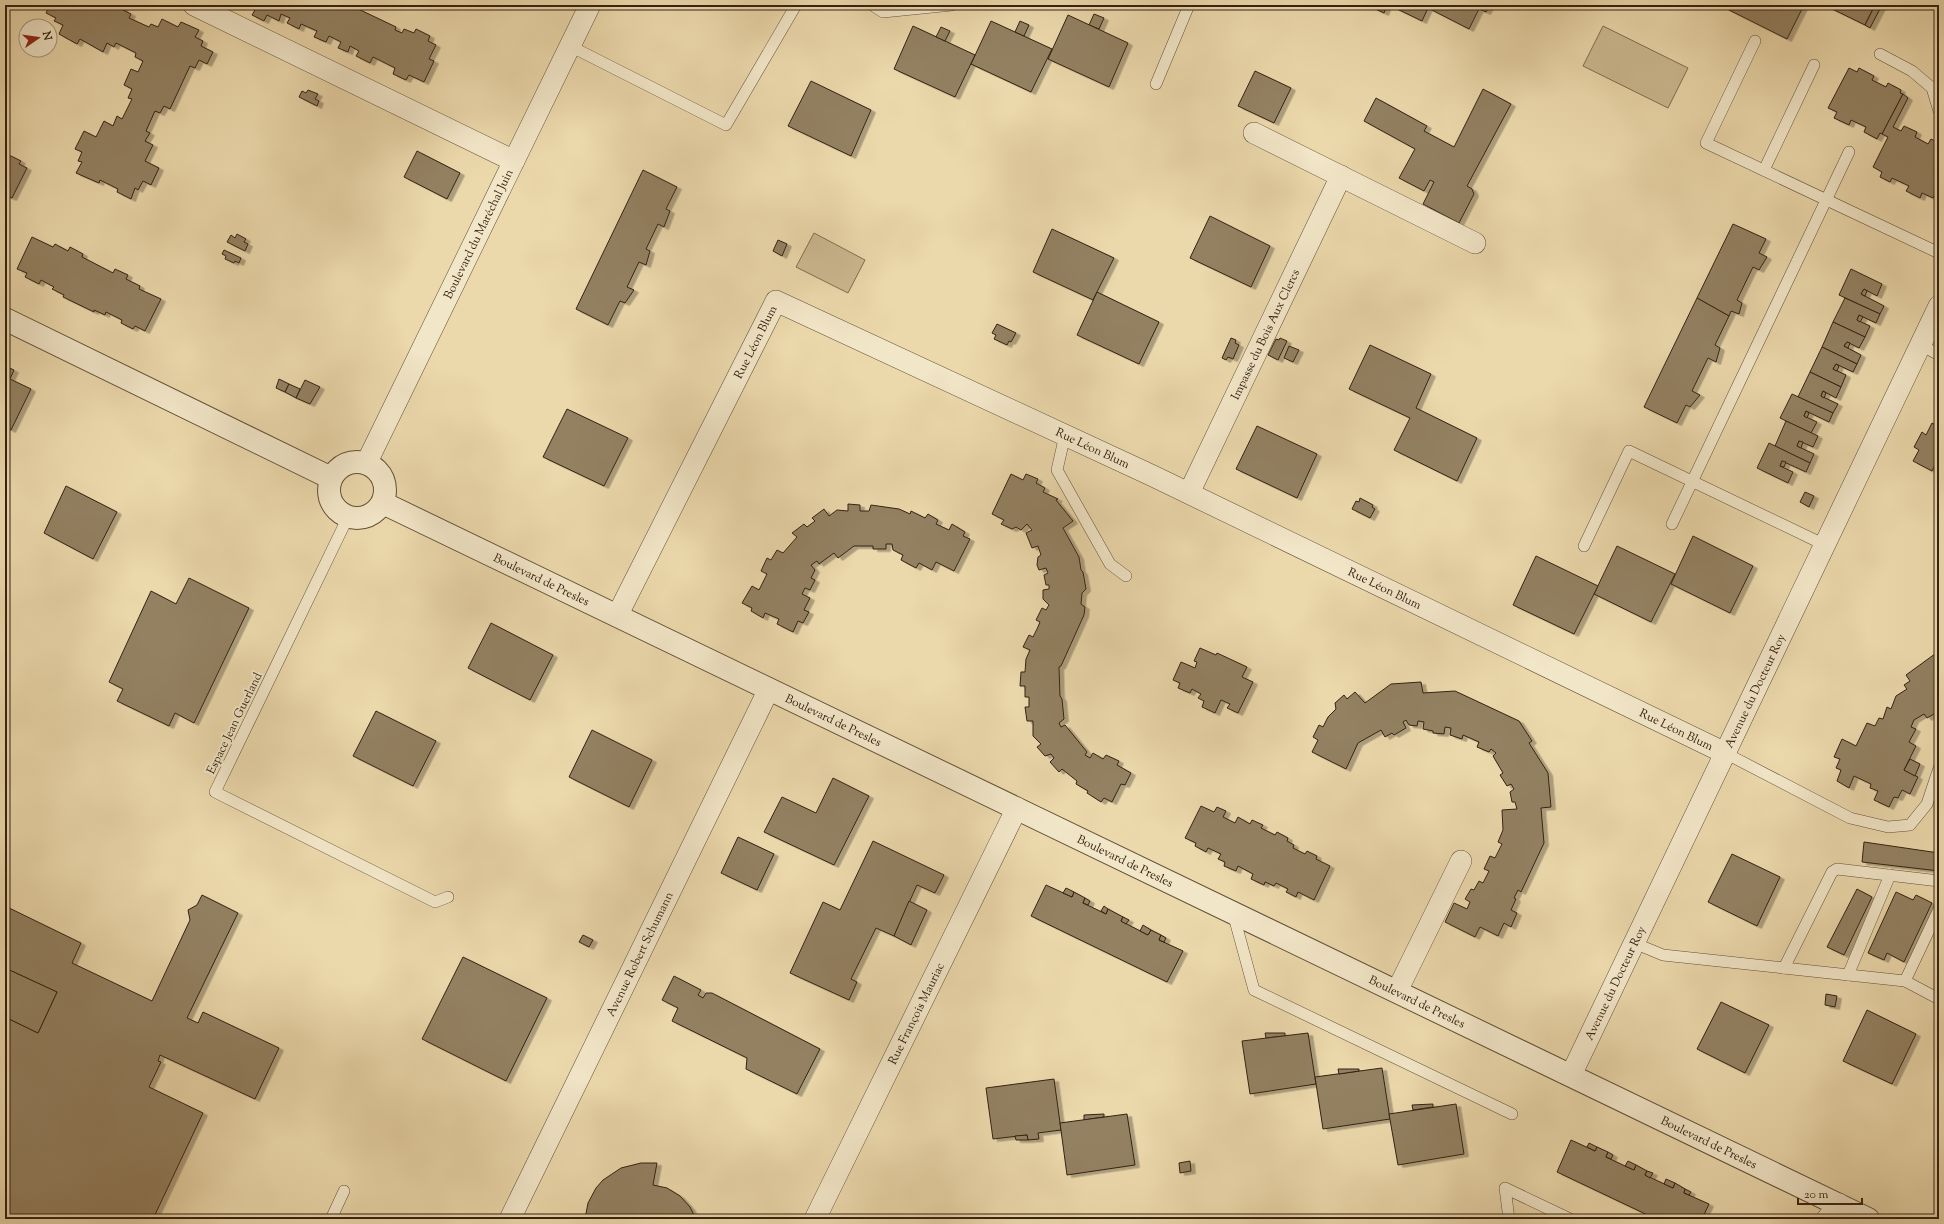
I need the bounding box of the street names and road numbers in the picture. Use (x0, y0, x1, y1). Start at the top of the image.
street label: Boulevard du Maréchal Juin (440, 166, 519, 302)
street label: Impasse du Bois Aux Clercs (1227, 266, 1305, 403)
street label: Rue Léon Blum (730, 303, 782, 382)
street label: Rue Léon Blum (1052, 424, 1132, 474)
street label: Boulevard de Presles (490, 549, 593, 611)
street label: Rue Léon Blum (1344, 564, 1424, 615)
street label: Avenue du Docteur Roy (1721, 631, 1791, 751)
street label: Espace Jean Guerland (202, 669, 267, 777)
street label: Boulevard de Presles (782, 690, 884, 752)
street label: Rue Léon Blum (1636, 705, 1716, 756)
street label: Boulevard de Presles (1074, 831, 1176, 893)
street label: Avenue Robert Schumann (602, 889, 679, 1020)
street label: Avenue du Docteur Roy (1581, 923, 1651, 1043)
street label: Rue François Mauriac (884, 959, 950, 1068)
street label: Boulevard de Presles (1365, 972, 1468, 1034)
street label: Boulevard de Presles (1657, 1112, 1760, 1174)

